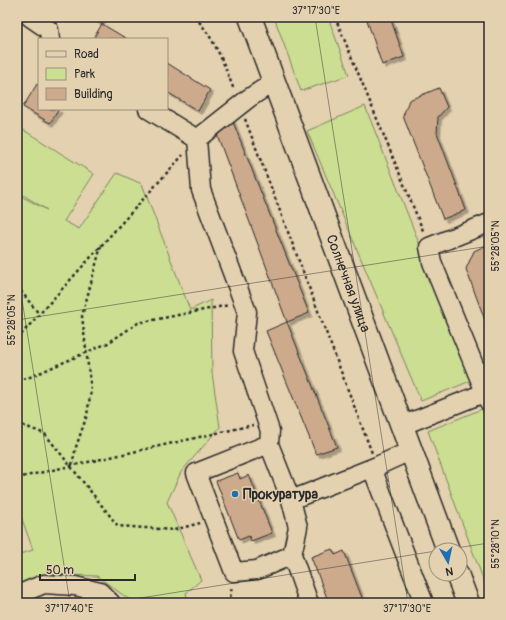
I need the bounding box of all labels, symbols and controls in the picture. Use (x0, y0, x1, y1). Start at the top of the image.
text: 37°17'30"E (292, 5, 340, 17)
legend (38, 38, 168, 110)
text: Road (74, 47, 99, 62)
text: Park (74, 67, 95, 82)
text: Building (74, 87, 113, 102)
text: 55°28'05"N (490, 220, 502, 271)
street label: Солнечная улица (323, 232, 374, 334)
text: 55°28'05"N (6, 294, 18, 345)
place label: Прокуратура (243, 486, 318, 503)
marker: Прокуратура (230, 489, 240, 499)
text: 55°28'10"N (490, 519, 502, 569)
north arrow (428, 542, 468, 582)
scale bar (40, 556, 135, 582)
text: 50 m (46, 563, 74, 578)
text: N (444, 564, 454, 578)
text: 37°17'40"E (45, 603, 93, 615)
text: 37°17'30"E (383, 603, 431, 615)

